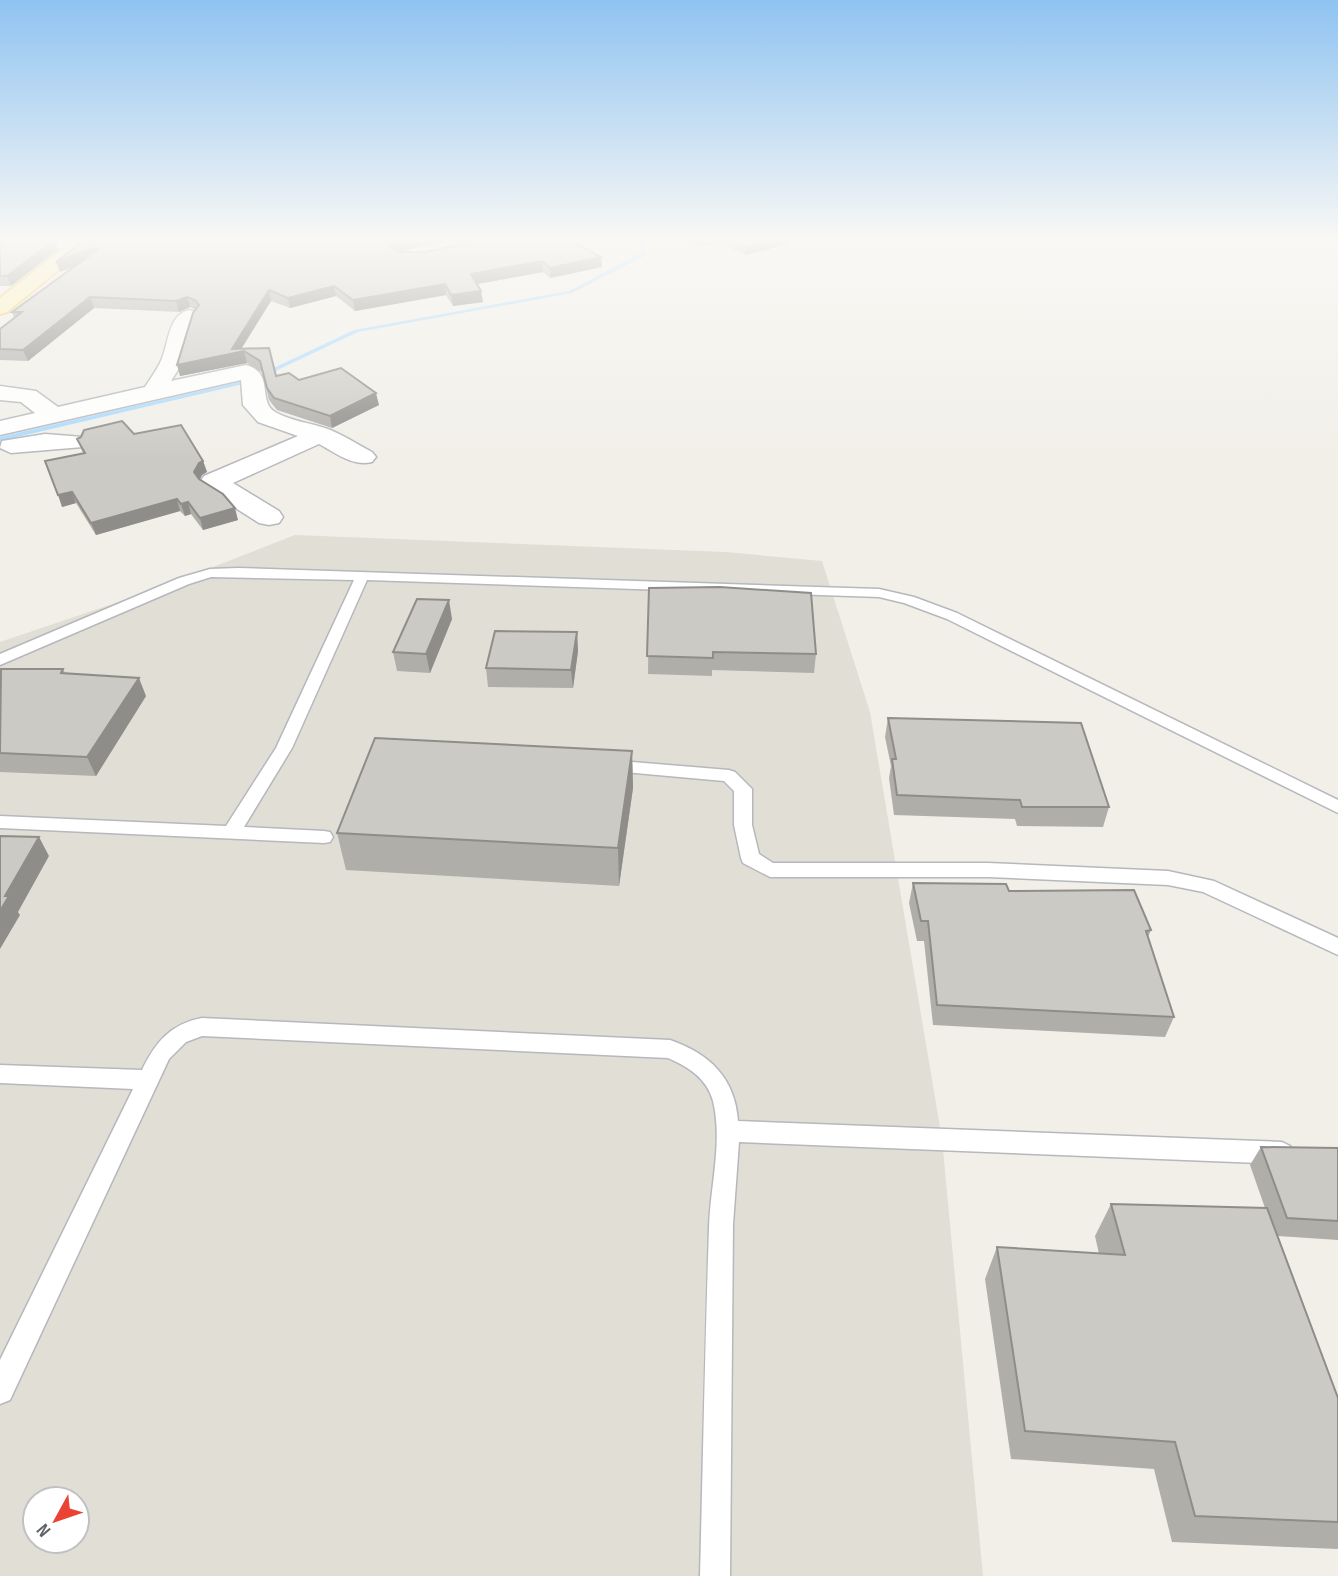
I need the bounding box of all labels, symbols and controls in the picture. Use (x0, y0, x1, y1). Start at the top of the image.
north arrow (21, 1485, 91, 1555)
text: N (32, 1519, 56, 1541)

